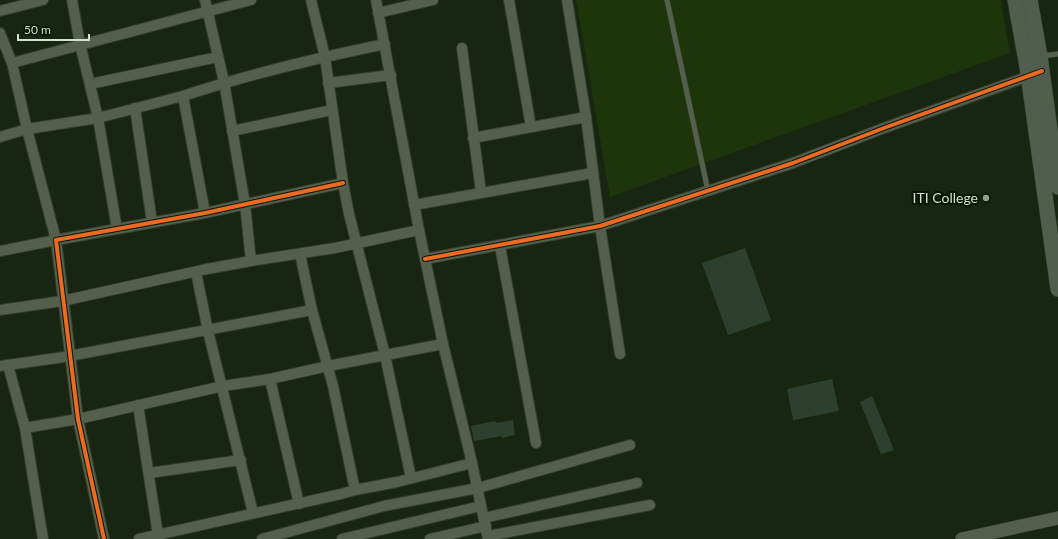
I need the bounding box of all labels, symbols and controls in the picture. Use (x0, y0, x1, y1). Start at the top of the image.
scale bar (18, 16, 89, 42)
text: 50 m (24, 22, 51, 37)
place label: ITI College (913, 189, 978, 206)
marker: ITI College (981, 193, 991, 203)

